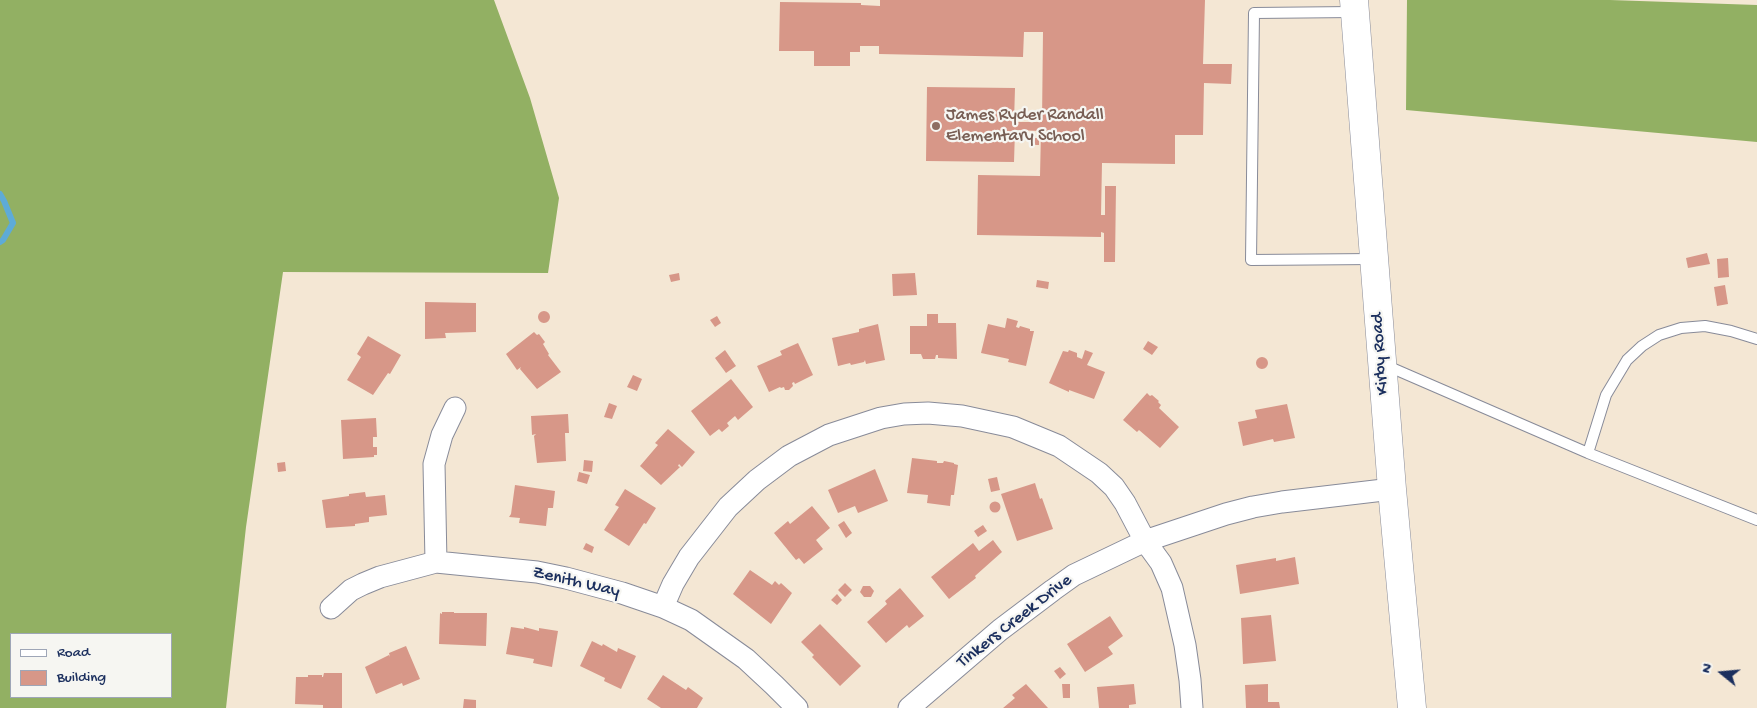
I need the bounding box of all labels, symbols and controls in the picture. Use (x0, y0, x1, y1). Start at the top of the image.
place label: James Ryder Randall Elementary School (946, 105, 1104, 148)
marker: James Ryder Randall Elementary School (930, 120, 942, 132)
street label: Kirby Road (1367, 312, 1395, 396)
street label: Zenith Way (530, 562, 622, 604)
street label: Tinkers Creek Drive (953, 570, 1077, 674)
legend (10, 633, 172, 698)
text: Road (57, 644, 90, 662)
north arrow (1697, 648, 1747, 698)
text: N (1698, 662, 1717, 675)
text: Building (57, 669, 106, 687)

